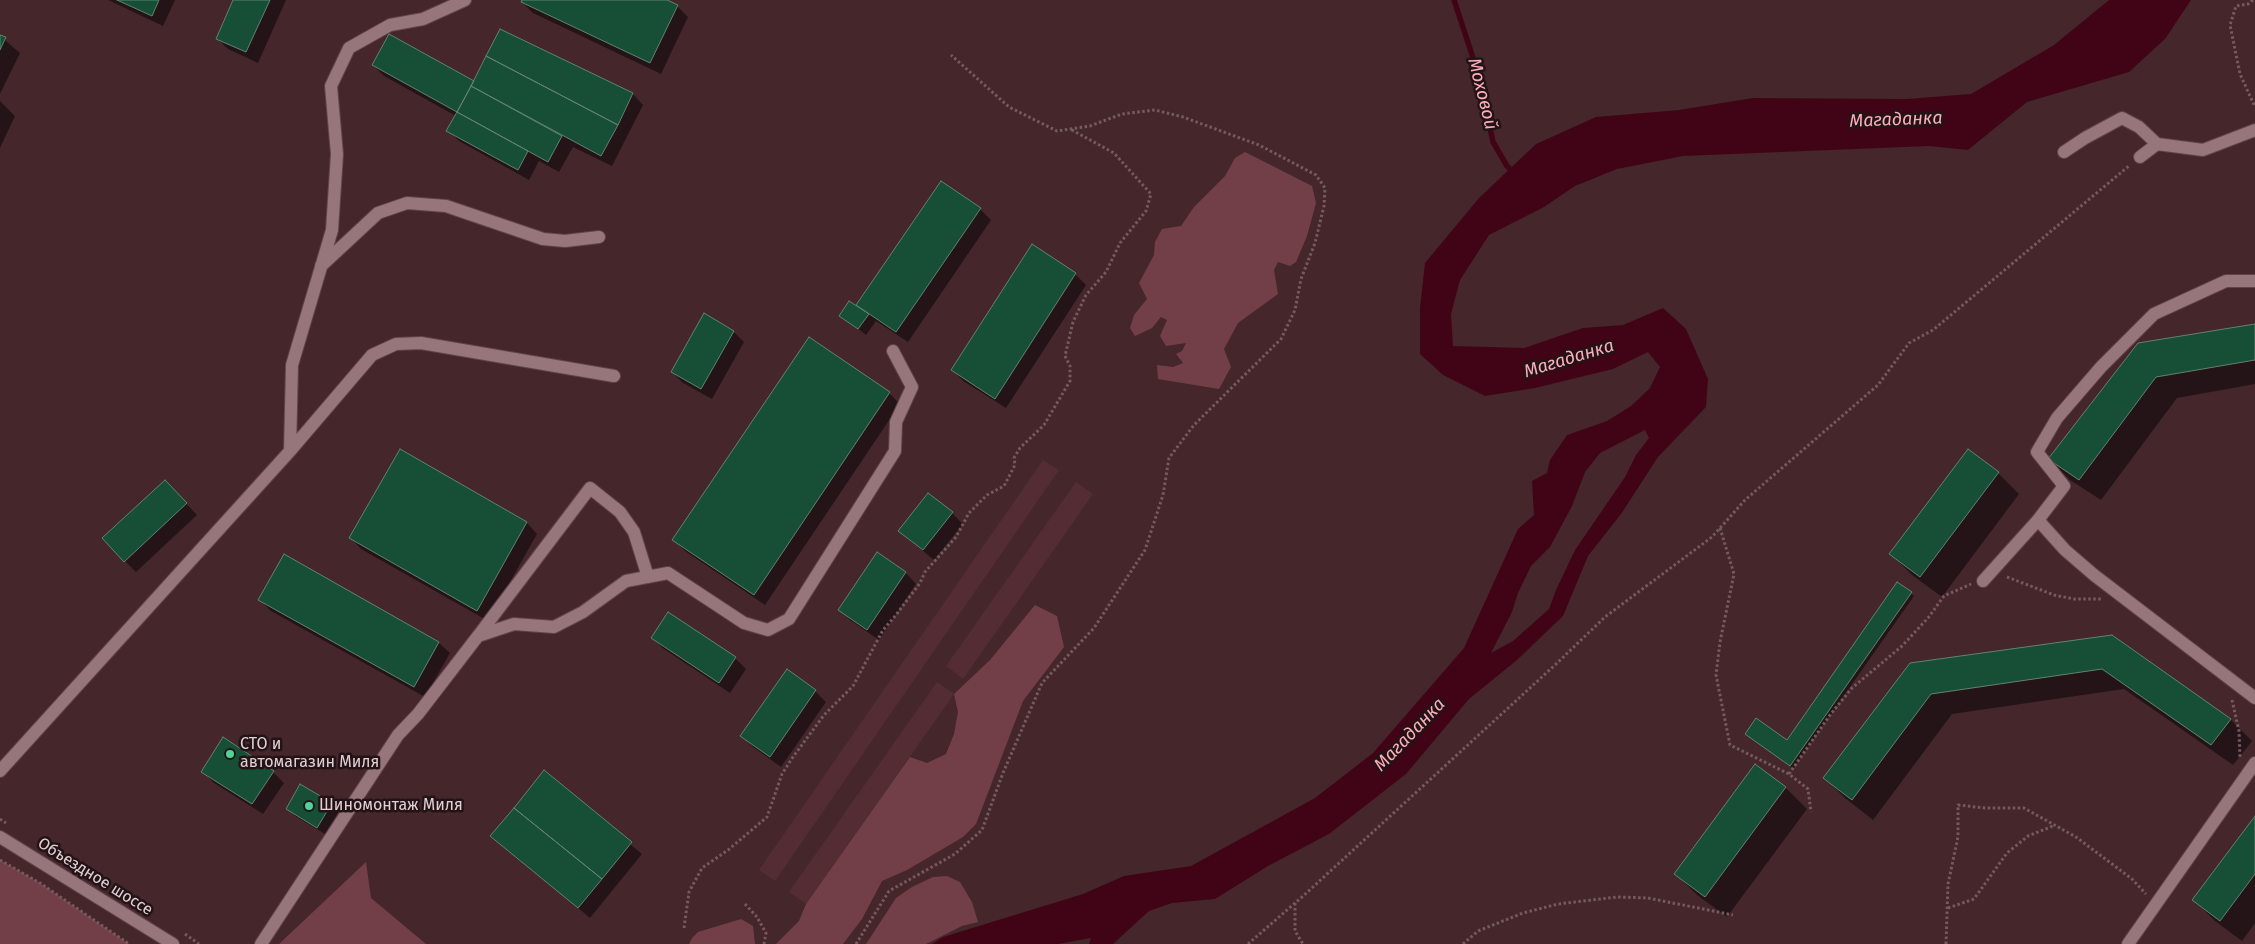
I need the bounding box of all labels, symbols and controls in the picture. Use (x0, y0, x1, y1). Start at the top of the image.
water label: Моховой (1463, 56, 1501, 132)
water label: Магаданка (1849, 108, 1943, 132)
water label: Магаданка (1521, 335, 1617, 383)
water label: Магаданка (1370, 694, 1450, 776)
place label: СТО и автомагазин Миля (240, 735, 379, 773)
marker: СТО и автомагазин Миля (224, 748, 236, 760)
place label: Шиномонтаж Миля (319, 796, 463, 816)
marker: Шиномонтаж Миля (303, 800, 315, 812)
street label: Объездное шоссе (34, 834, 156, 920)

